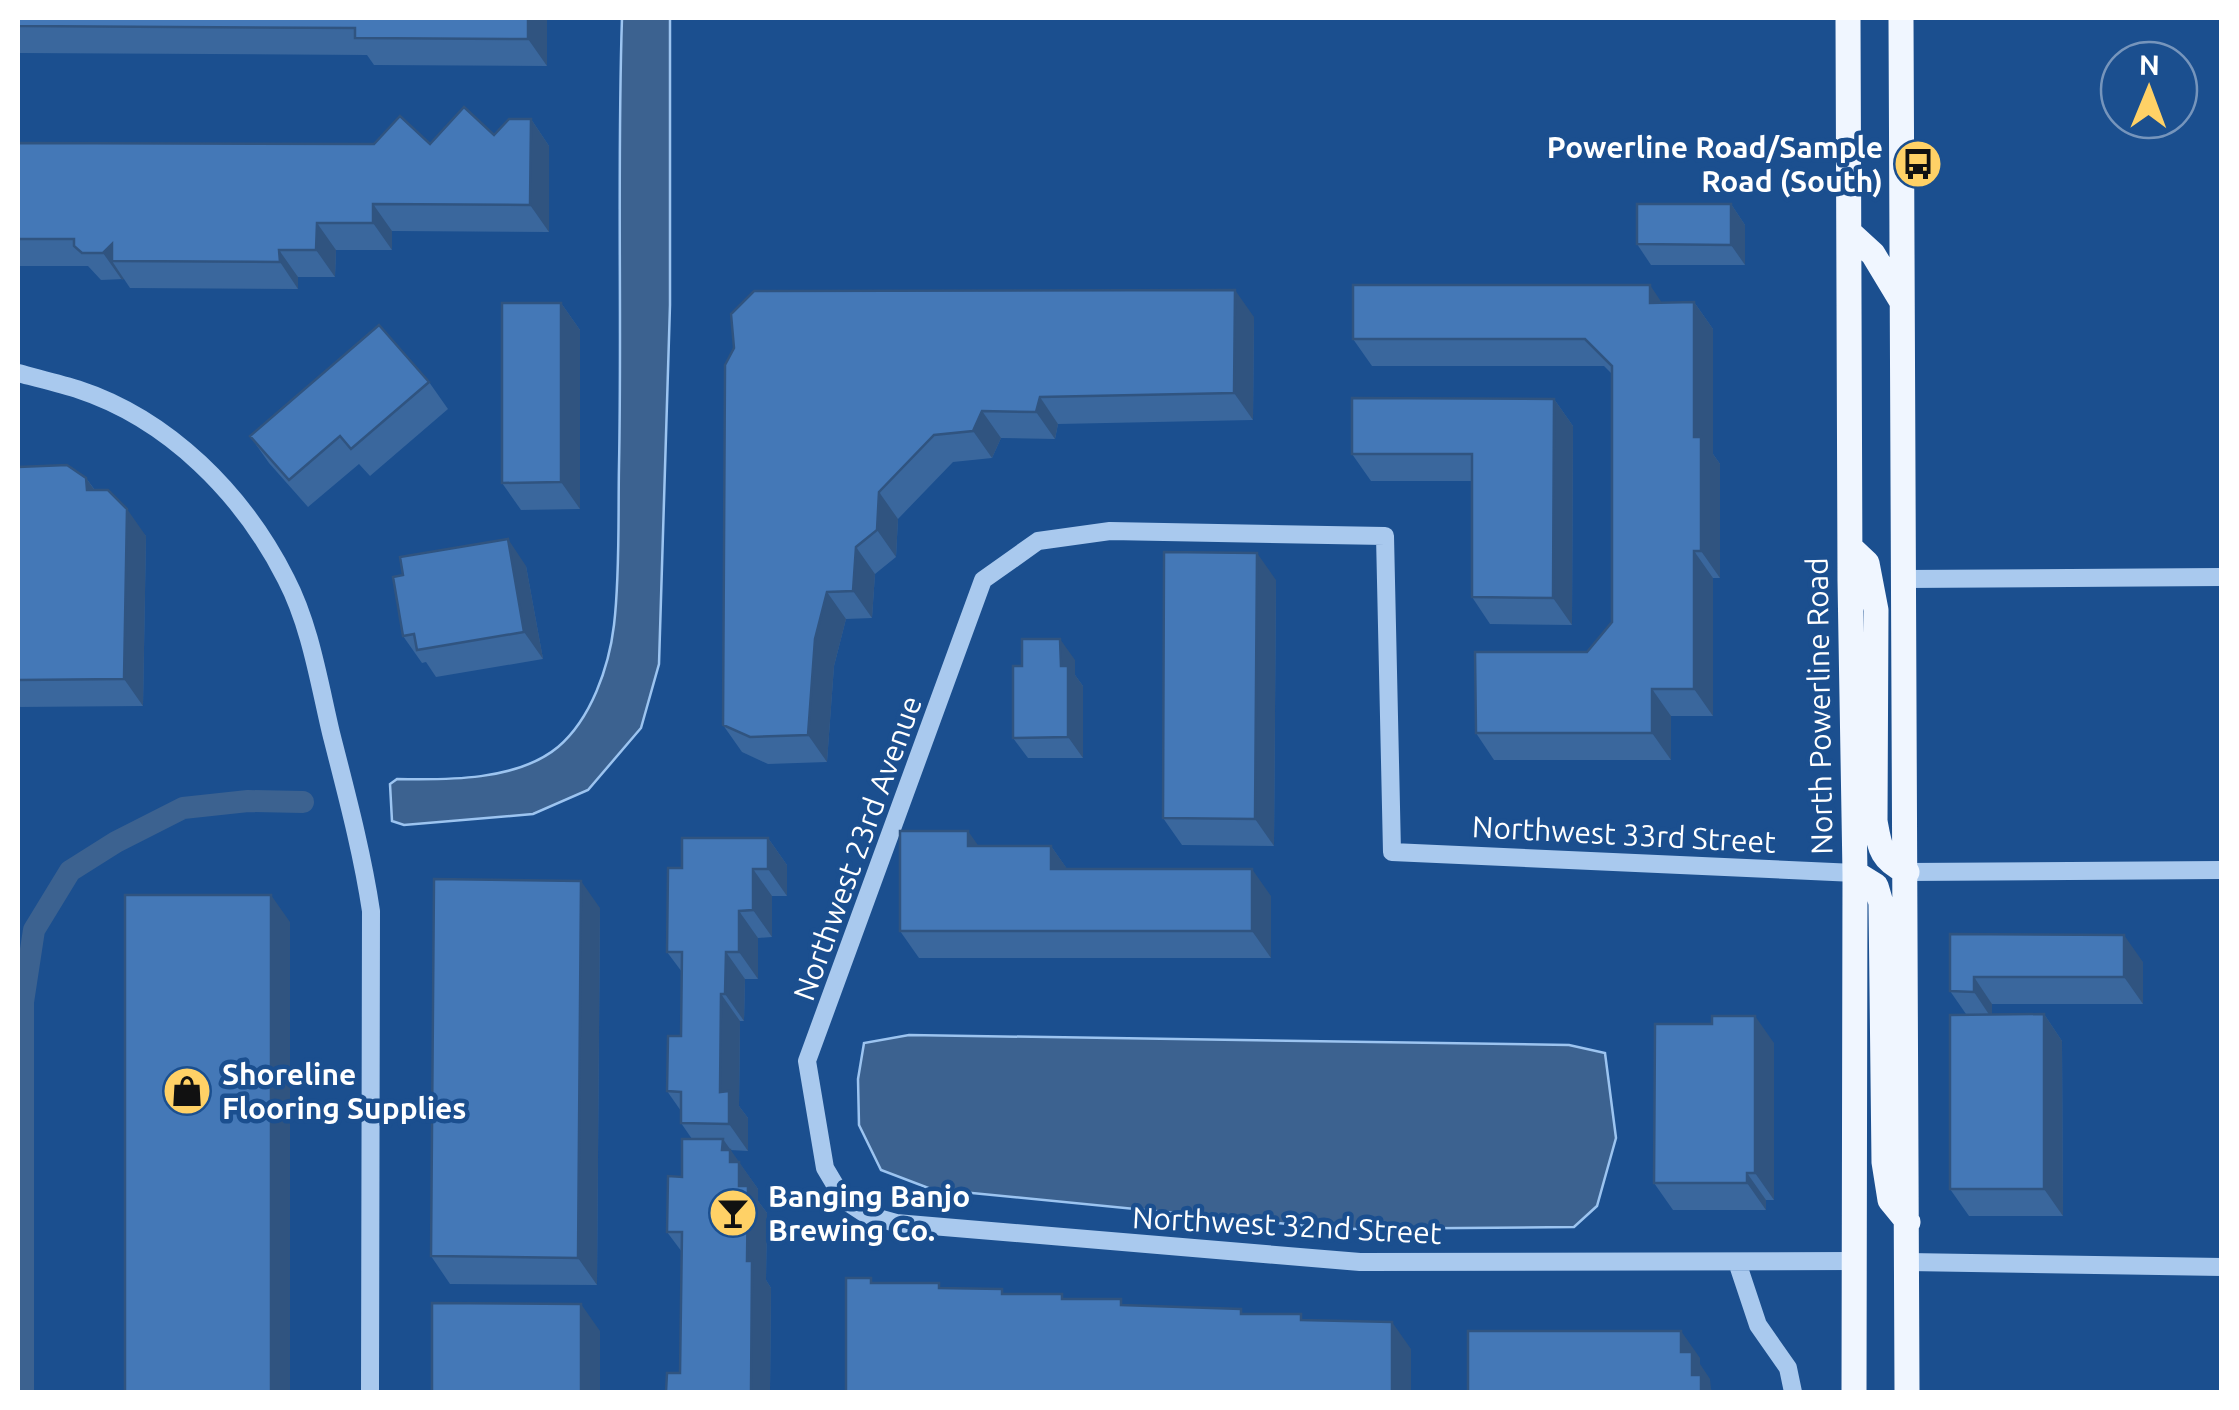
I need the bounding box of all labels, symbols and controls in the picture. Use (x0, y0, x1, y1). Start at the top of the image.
north arrow (2099, 40, 2199, 140)
text: N (2139, 49, 2160, 80)
place label: Powerline Road/Sample Road (South) (1547, 130, 1883, 198)
bus stop icon: Powerline Road/Sample Road (South) (1892, 138, 1944, 190)
street label: North Powerline Road (1799, 557, 1839, 855)
street label: Northwest 23rd Avenue (786, 691, 928, 1005)
street label: Northwest 33rd Street (1471, 809, 1777, 859)
place label: Shoreline Flooring Supplies (222, 1057, 466, 1125)
shop icon: Shoreline Flooring Supplies (161, 1065, 213, 1117)
place label: Banging Banjo Brewing Co. (768, 1179, 970, 1247)
bar icon: Banging Banjo Brewing Co. (707, 1187, 759, 1239)
street label: Northwest 32nd Street (1131, 1200, 1443, 1250)

